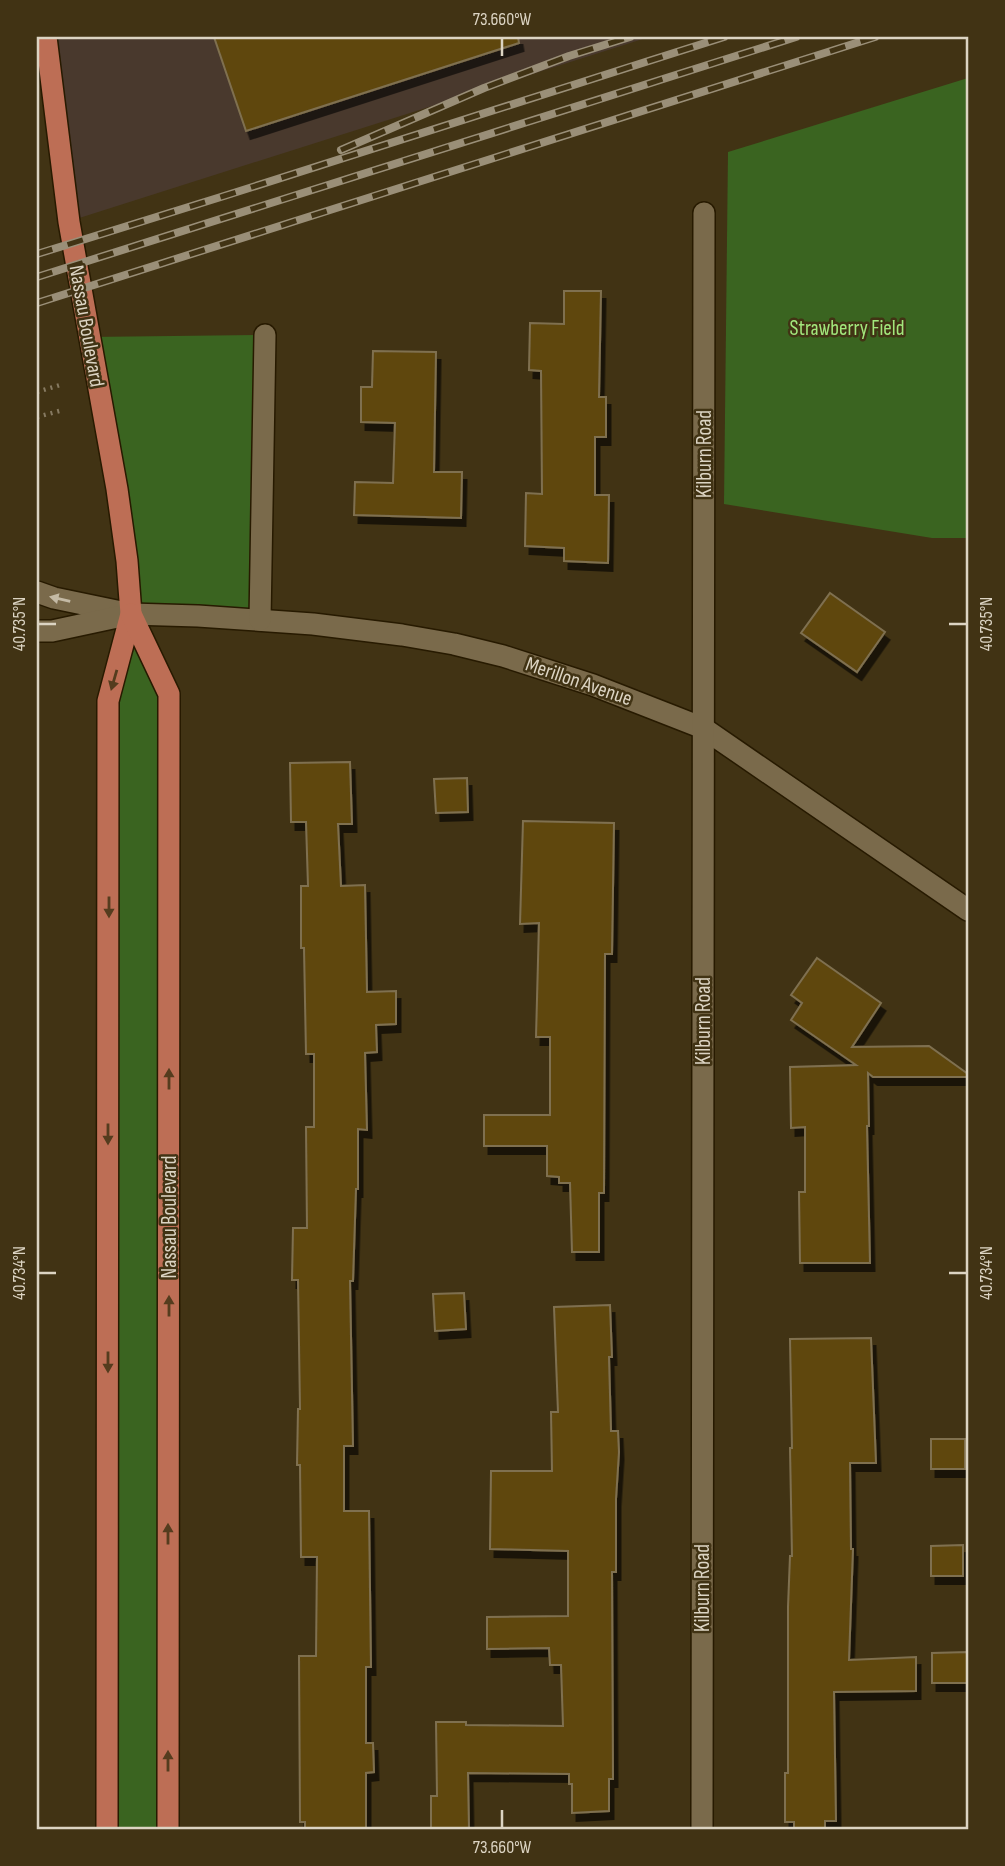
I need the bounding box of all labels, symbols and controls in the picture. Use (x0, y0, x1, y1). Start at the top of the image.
text: 73.660°W (473, 9, 532, 30)
street label: Nassau Boulevard (64, 263, 110, 389)
park label: Strawberry Field (790, 316, 904, 341)
street label: Kilburn Road (692, 410, 717, 498)
one-way arrow (49, 593, 71, 604)
text: 40.735°N (9, 597, 30, 651)
text: 40.735°N (976, 597, 997, 651)
street label: Merillon Avenue (522, 652, 635, 711)
one-way arrow (108, 669, 119, 691)
one-way arrow (103, 896, 115, 918)
street label: Kilburn Road (691, 977, 716, 1065)
one-way arrow (163, 1067, 175, 1089)
one-way arrow (102, 1123, 114, 1145)
street label: Nassau Boulevard (157, 1155, 182, 1279)
text: 40.734°N (9, 1246, 30, 1300)
text: 40.734°N (976, 1246, 997, 1300)
one-way arrow (163, 1295, 175, 1317)
one-way arrow (102, 1351, 114, 1373)
one-way arrow (162, 1522, 174, 1544)
street label: Kilburn Road (690, 1544, 715, 1632)
one-way arrow (162, 1750, 174, 1772)
text: 73.660°W (473, 1837, 532, 1858)

